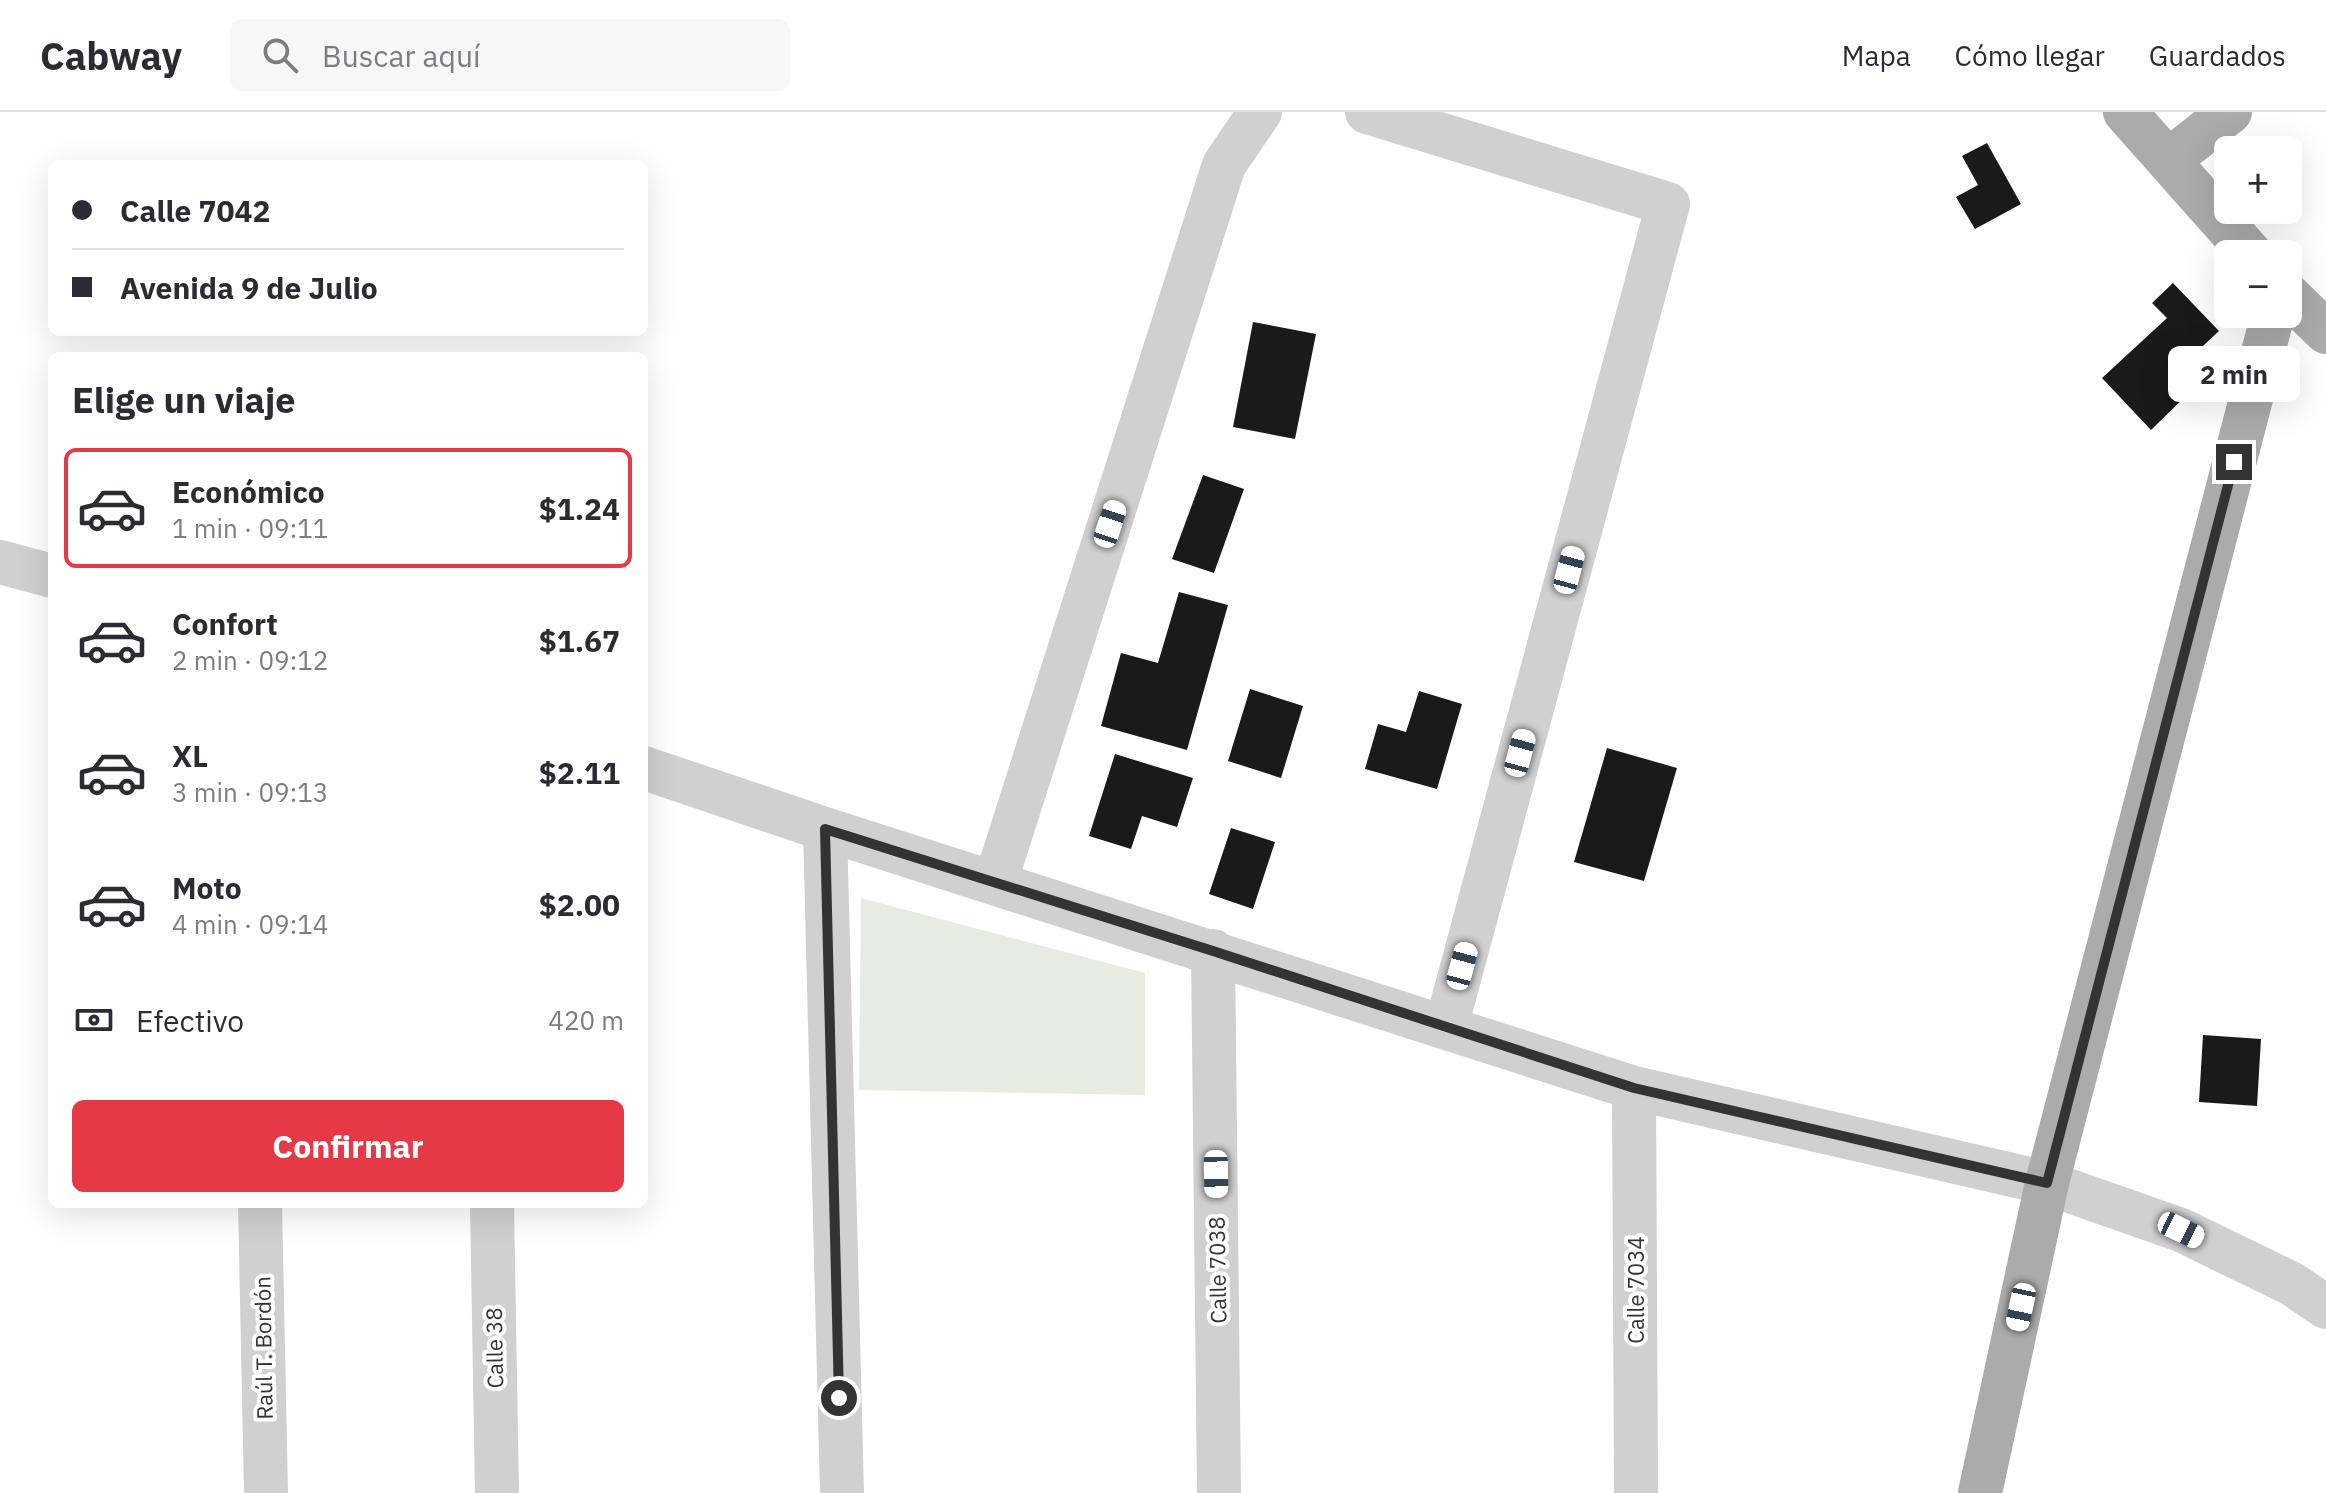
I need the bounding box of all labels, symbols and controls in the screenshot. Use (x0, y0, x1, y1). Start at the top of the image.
search box (230, 19, 790, 91)
text: Cabway (40, 31, 182, 80)
icon: search (258, 33, 302, 77)
text: Buscar aquí (322, 36, 481, 75)
text: Mapa (1842, 37, 1911, 74)
text: Cómo llegar (1955, 37, 2105, 74)
text: Guardados (2149, 37, 2286, 74)
map controls (2214, 136, 2302, 328)
button: + (2214, 136, 2302, 224)
text: Calle 7042 (120, 191, 270, 230)
button: − (2214, 240, 2302, 328)
text: Avenida 9 de Julio (120, 268, 378, 307)
callout: 2 min (2168, 346, 2300, 402)
text: 2 min (2200, 357, 2268, 391)
text: Elige un viaje (72, 376, 296, 423)
route end (2216, 444, 2252, 480)
icon: car (76, 472, 148, 544)
text: Económico (172, 472, 325, 511)
text: $1.24 (539, 489, 620, 528)
car (1091, 497, 1129, 551)
text: 1 min · 09:11 (172, 511, 328, 545)
car (1551, 544, 1587, 596)
icon: car (76, 604, 148, 676)
text: Confort (172, 604, 278, 643)
text: $1.67 (539, 621, 620, 660)
text: 2 min · 09:12 (172, 643, 328, 677)
car (1502, 727, 1538, 779)
icon: car (76, 736, 148, 808)
text: XL (172, 736, 208, 775)
text: $2.11 (539, 753, 620, 792)
text: 3 min · 09:13 (172, 775, 328, 809)
icon: car (76, 868, 148, 940)
text: Moto (172, 868, 242, 907)
text: $2.00 (539, 885, 620, 924)
text: 4 min · 09:14 (172, 907, 328, 941)
car (1444, 940, 1480, 992)
icon: cash (72, 998, 116, 1042)
text: Efectivo (136, 1001, 244, 1040)
text: 420 m (548, 1003, 624, 1037)
button: Confirmar (72, 1100, 624, 1192)
car (1204, 1150, 1228, 1198)
car (2154, 1209, 2208, 1251)
street label: Calle 7038 (1202, 1216, 1232, 1324)
street label: Calle 7034 (1621, 1236, 1650, 1344)
street label: Raúl T. Bordón (247, 1276, 279, 1420)
car (2004, 1281, 2038, 1333)
street label: Calle 38 (479, 1307, 509, 1389)
route start (821, 1380, 857, 1416)

